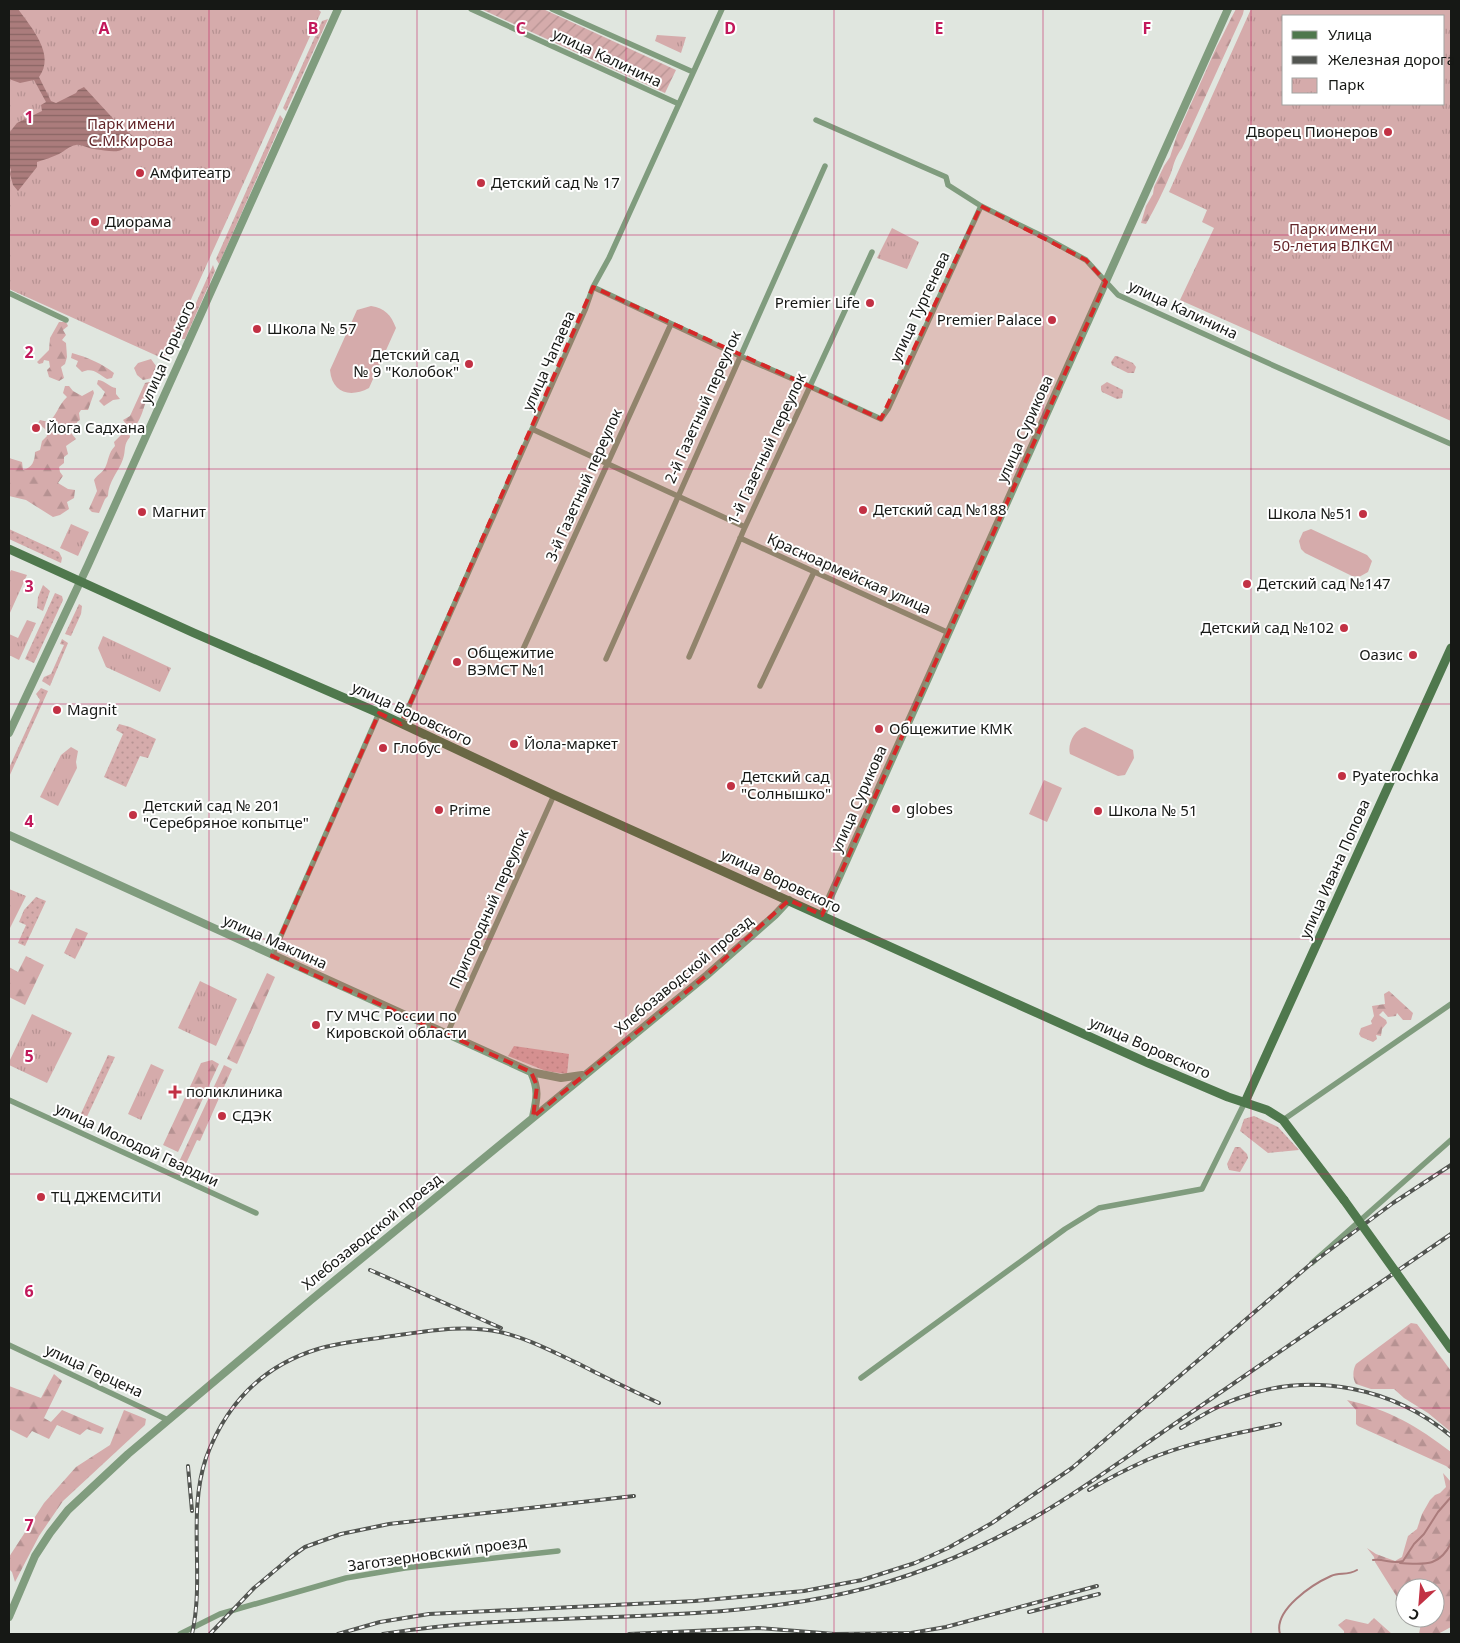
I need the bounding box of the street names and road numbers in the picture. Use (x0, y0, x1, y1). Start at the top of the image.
street label: улица Калинина (550, 23, 665, 91)
street label: улица Тургенева (885, 248, 954, 365)
street label: улица Калинина (1126, 275, 1241, 343)
street label: улица Горького (135, 296, 199, 407)
street label: улица Чапаева (517, 307, 579, 414)
street label: 2-й Газетный переулок (659, 327, 745, 486)
street label: 1-й Газетный переулок (722, 370, 810, 528)
street label: улица Сурикова (991, 372, 1057, 485)
street label: 3-й Газетный переулок (540, 405, 626, 564)
street label: Красноармейская улица (764, 528, 935, 618)
street label: улица Воровского (349, 676, 476, 750)
street label: улица Сурикова (825, 742, 891, 855)
street label: улица Ивана Попова (1294, 796, 1374, 942)
street label: Пригородный переулок (444, 826, 532, 991)
street label: улица Воровского (718, 843, 845, 917)
street label: улица Маклина (220, 909, 331, 973)
street label: Хлебозаводской проезд (610, 910, 757, 1038)
street label: улица Воровского (1087, 1011, 1214, 1083)
street label: улица Молодой Гвардии (52, 1097, 223, 1191)
street label: Хлебозаводской проезд (297, 1168, 446, 1294)
street label: улица Герцена (42, 1339, 147, 1402)
street label: Заготзерновский проезд (346, 1531, 527, 1575)

